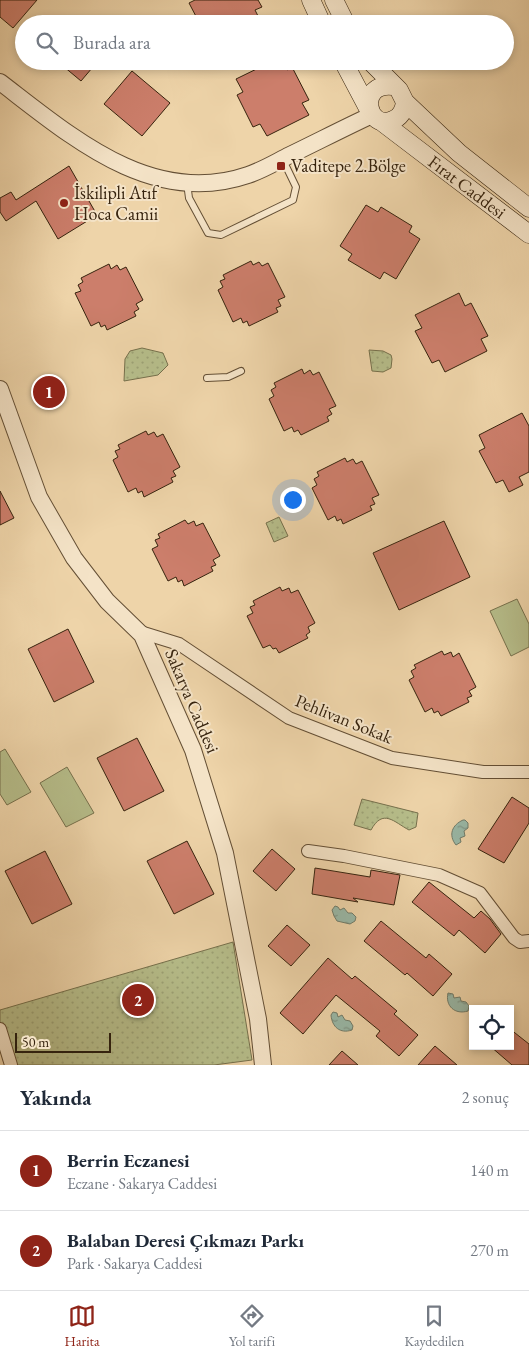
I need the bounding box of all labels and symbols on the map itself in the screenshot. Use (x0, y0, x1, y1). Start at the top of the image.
street label: Fırat Caddesi (424, 150, 511, 224)
place label: Vaditepe 2.Bölge (291, 154, 406, 177)
marker: Vaditepe 2.Bölge (275, 160, 287, 172)
place label: İskilipli Atıf Hoca Camii (74, 181, 159, 225)
marker: İskilipli Atıf Hoca Camii (58, 197, 70, 209)
pin: 1 (33, 373, 65, 411)
your location (280, 487, 306, 513)
street label: Sakarya Caddesi (160, 645, 225, 757)
street label: Pehlivan Sokak (292, 689, 397, 749)
pin: 2 (122, 981, 154, 1019)
scale bar (15, 1030, 111, 1053)

